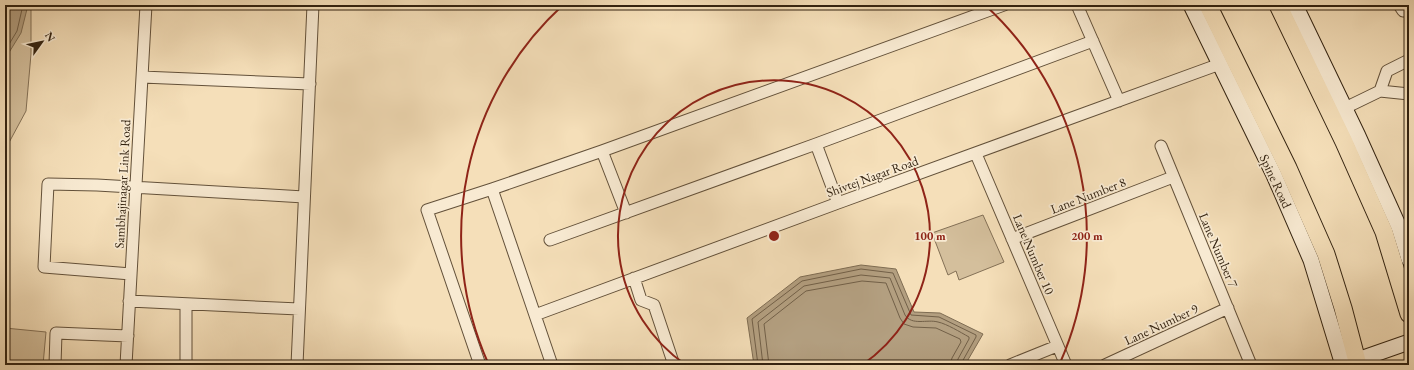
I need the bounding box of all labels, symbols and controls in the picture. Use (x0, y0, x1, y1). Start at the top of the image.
north arrow (22, 22, 62, 62)
text: N (42, 29, 59, 44)
street label: Sambhajinagar Link Road (111, 119, 134, 249)
street label: Spine Road (1256, 151, 1296, 211)
street label: Shivtej Nagar Road (824, 152, 921, 201)
street label: Lane Number 8 (1048, 173, 1128, 218)
street label: Lane Number 7 (1195, 210, 1242, 291)
street label: Lane Number 10 (1009, 211, 1058, 297)
text: 100 m (914, 228, 946, 244)
text: 200 m (1071, 228, 1103, 244)
centre of rings (767, 229, 781, 243)
street label: Lane Number 9 (1122, 300, 1202, 349)

